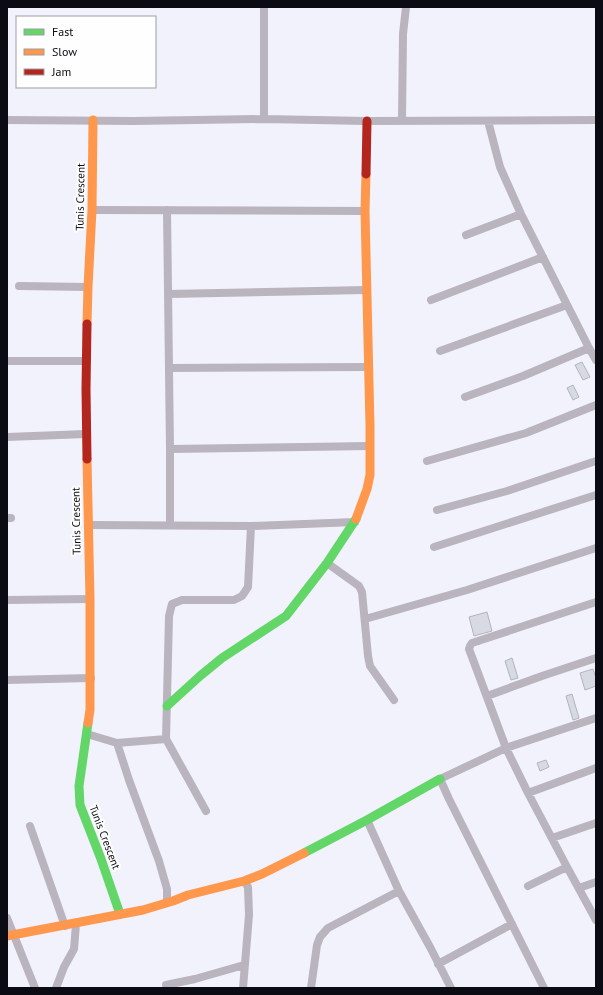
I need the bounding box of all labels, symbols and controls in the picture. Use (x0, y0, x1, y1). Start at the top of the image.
legend (16, 16, 156, 88)
text: Fast (52, 24, 73, 39)
text: Slow (52, 44, 77, 59)
text: Jam (51, 64, 71, 79)
street label: Tunis Crescent (72, 163, 88, 231)
street label: Tunis Crescent (68, 487, 84, 555)
street label: Tunis Crescent (86, 803, 124, 871)

